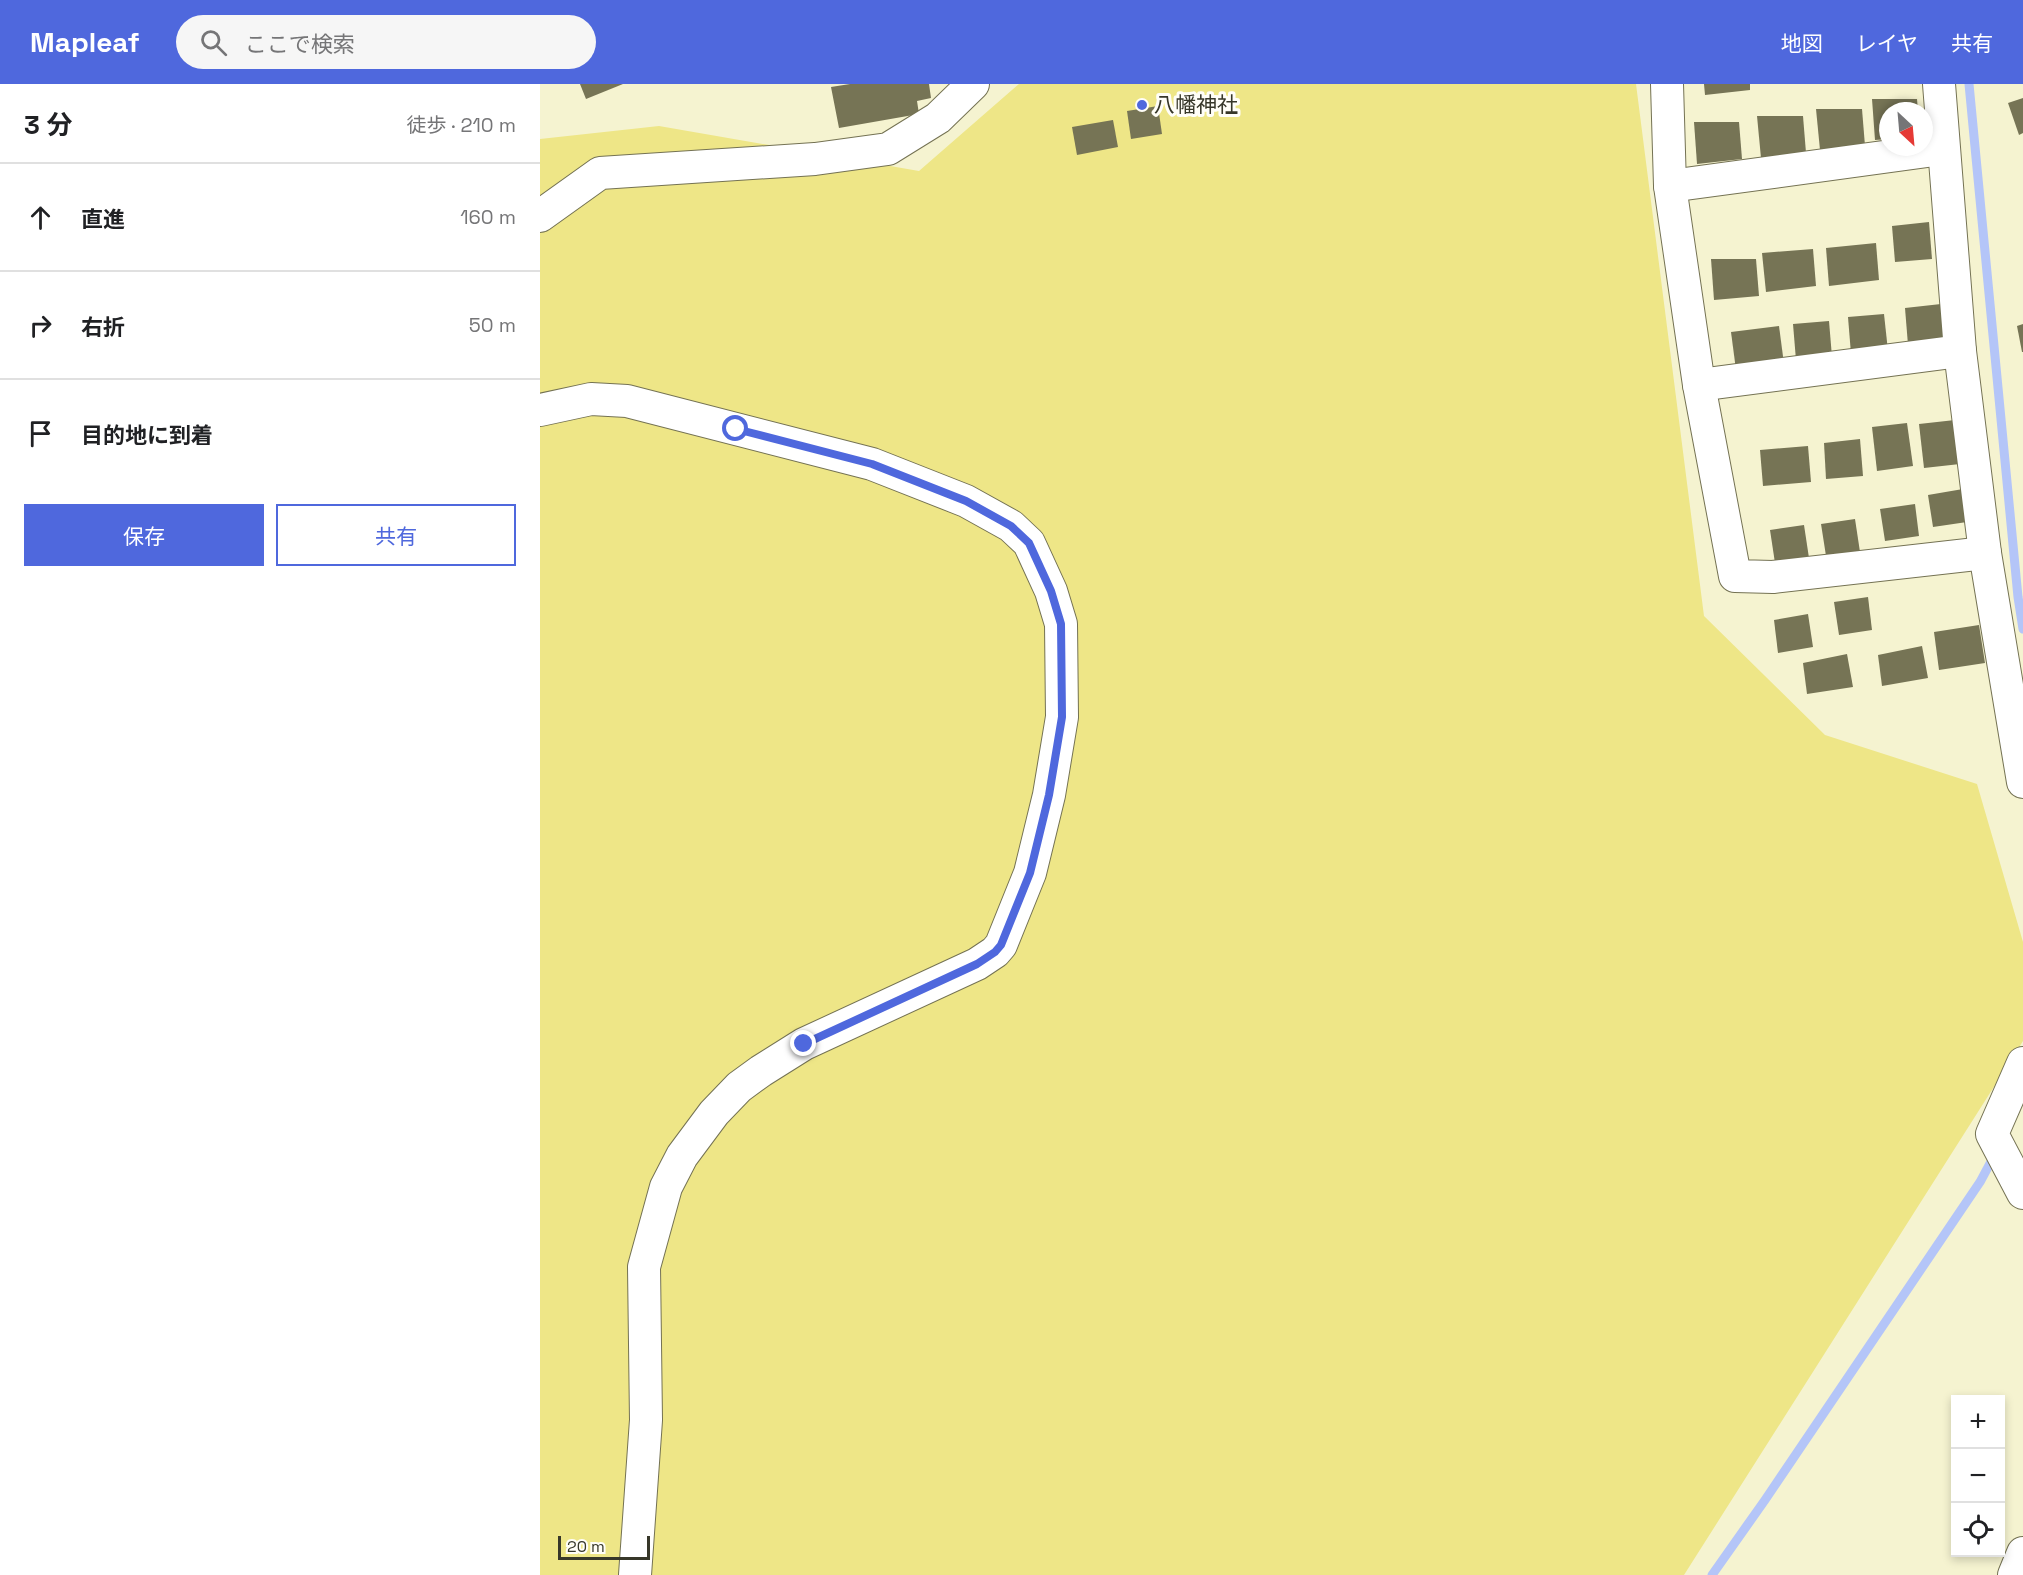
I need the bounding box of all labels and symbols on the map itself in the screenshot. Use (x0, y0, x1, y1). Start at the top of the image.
place label: 八幡神社 (1154, 91, 1238, 118)
marker: 八幡神社 (1135, 98, 1149, 112)
north arrow (1879, 102, 1933, 156)
route start (722, 415, 748, 441)
route end (790, 1030, 816, 1056)
scale bar (558, 1533, 650, 1560)

